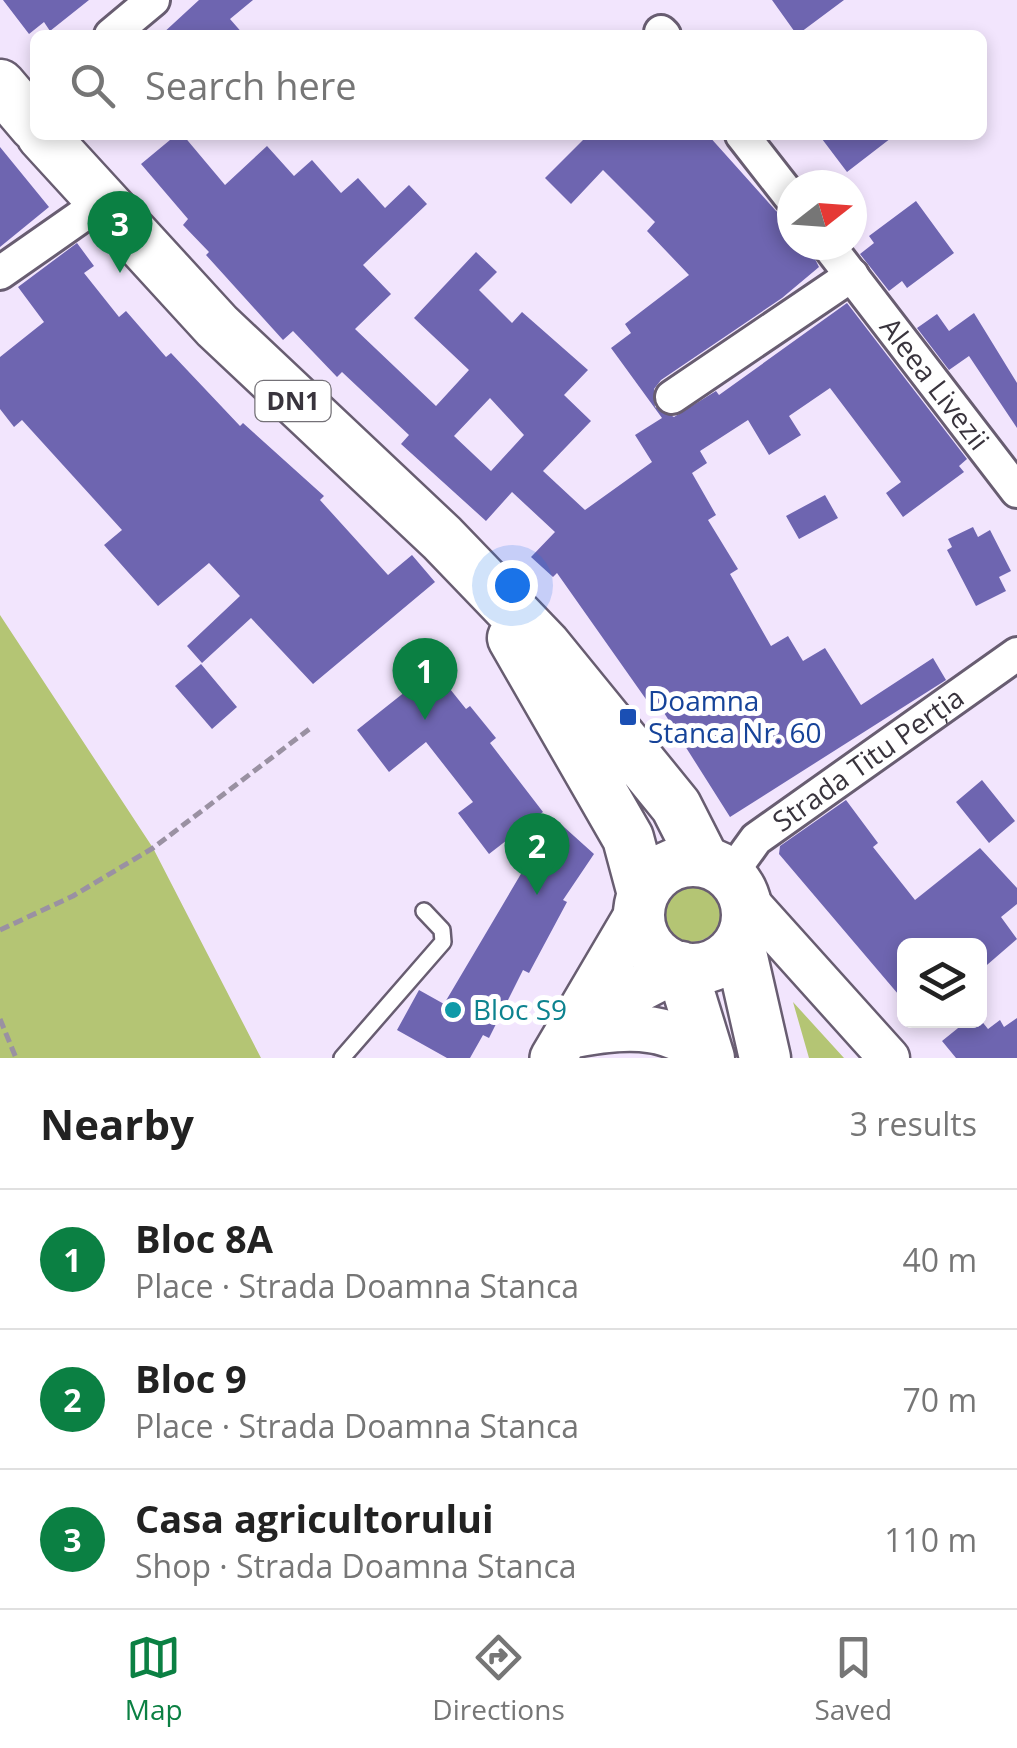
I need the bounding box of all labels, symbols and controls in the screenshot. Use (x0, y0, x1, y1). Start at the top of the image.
search box (30, 30, 987, 140)
icon: search (65, 58, 120, 113)
text: Search here (145, 59, 357, 111)
north arrow (777, 170, 867, 260)
pin: 3 (88, 190, 152, 273)
street label: Aleea Livezii (872, 309, 999, 457)
road number: DN1 (256, 381, 330, 421)
your location (487, 560, 538, 611)
pin: 1 (392, 638, 458, 720)
street label: Strada Titu Perția (765, 678, 971, 839)
place label: Doamna Stanca Nr. 60 (648, 681, 821, 751)
marker: Doamna Stanca Nr. 60 (617, 706, 639, 728)
pin: 2 (504, 812, 570, 895)
map controls (897, 938, 987, 1028)
button: layers (897, 938, 987, 1028)
place label: Bloc S9 (473, 990, 567, 1028)
marker: Bloc S9 (442, 999, 464, 1021)
text: Nearby (40, 1095, 194, 1152)
text: 3 results (850, 1102, 977, 1145)
text: Bloc 8A (135, 1212, 273, 1264)
text: 1 (63, 1238, 82, 1281)
text: 40 m (902, 1238, 977, 1281)
text: Place · Strada Doamna Stanca (135, 1264, 579, 1307)
text: Bloc 9 (135, 1352, 247, 1404)
text: 2 (63, 1378, 82, 1421)
text: 70 m (902, 1378, 977, 1421)
text: Place · Strada Doamna Stanca (135, 1404, 579, 1447)
text: Casa agricultorului (135, 1492, 494, 1544)
text: 3 (63, 1518, 82, 1561)
text: 110 m (884, 1518, 977, 1561)
text: Shop · Strada Doamna Stanca (135, 1544, 577, 1587)
tab: Map (125, 1630, 183, 1728)
tab: Directions (432, 1630, 565, 1728)
tab: Saved (814, 1630, 892, 1728)

